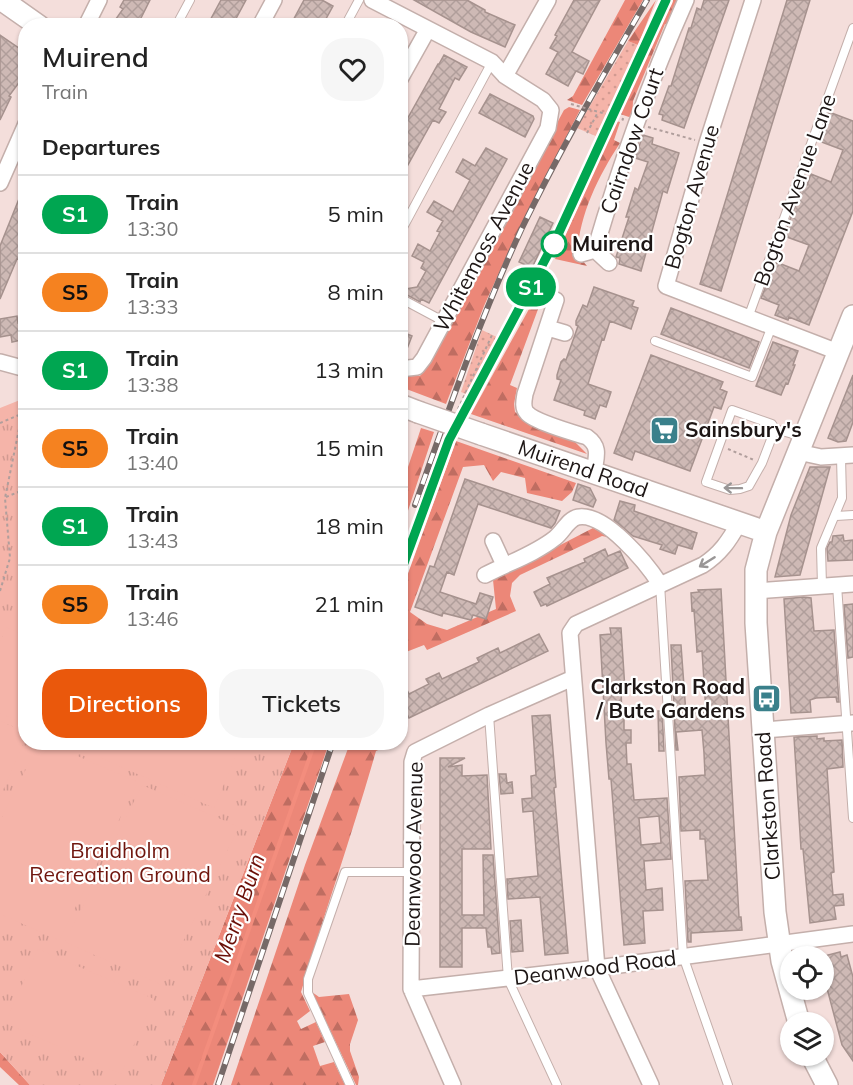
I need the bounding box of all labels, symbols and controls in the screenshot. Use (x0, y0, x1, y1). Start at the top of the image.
button: heart (321, 38, 384, 101)
text: Muirend (42, 39, 149, 74)
street label: Cairndow Court (594, 64, 668, 217)
text: Train (42, 79, 88, 104)
street label: Bogton Avenue Lane (747, 90, 841, 289)
street label: Bogton Avenue (658, 121, 724, 272)
text: Departures (42, 133, 160, 161)
street label: Whitemoss Avenue (427, 157, 539, 336)
text: Train (126, 188, 179, 216)
text: 5 min (328, 200, 384, 228)
text: S1 (62, 201, 88, 227)
text: 13:30 (126, 216, 179, 241)
place label: Muirend (572, 230, 654, 256)
marker: Muirend (541, 231, 567, 257)
text: Train (126, 266, 179, 294)
line badge: S1 (504, 268, 558, 306)
text: S1 (518, 274, 544, 300)
text: 8 min (328, 278, 384, 306)
text: S5 (62, 279, 88, 305)
text: 13:33 (126, 294, 179, 319)
text: Train (126, 344, 179, 372)
text: 13 min (314, 356, 384, 384)
text: S1 (62, 357, 88, 383)
text: 13:38 (126, 372, 179, 397)
supermarket icon: Sainsbury's (648, 414, 680, 446)
place label: Sainsbury's (685, 416, 802, 442)
text: Train (126, 422, 179, 450)
text: 15 min (314, 434, 384, 462)
street label: Muirend Road (515, 434, 652, 502)
text: S5 (62, 435, 88, 461)
text: 13:40 (126, 450, 179, 475)
one-way arrow (724, 482, 743, 494)
text: Train (126, 500, 179, 528)
text: 18 min (314, 512, 384, 540)
text: S1 (62, 513, 88, 539)
text: 13:43 (126, 528, 179, 553)
one-way arrow (699, 557, 716, 569)
text: Train (126, 578, 179, 606)
text: 21 min (314, 590, 384, 618)
text: S5 (62, 591, 88, 617)
text: 13:46 (126, 606, 179, 631)
button: Directions (42, 669, 207, 738)
button: Tickets (219, 669, 384, 738)
place label: Clarkston Road / Bute Gardens (590, 673, 745, 723)
bus stop icon: Clarkston Road / Bute Gardens (750, 683, 782, 715)
street label: Clarkston Road (749, 731, 785, 881)
street label: Deanwood Avenue (398, 761, 428, 947)
park label: Braidholm Recreation Ground (29, 837, 211, 887)
water label: Merry Burn (207, 850, 271, 966)
street label: Deanwood Road (512, 944, 678, 990)
map controls (780, 946, 834, 1066)
button: locate (780, 946, 834, 1000)
button: layers (780, 1012, 834, 1066)

